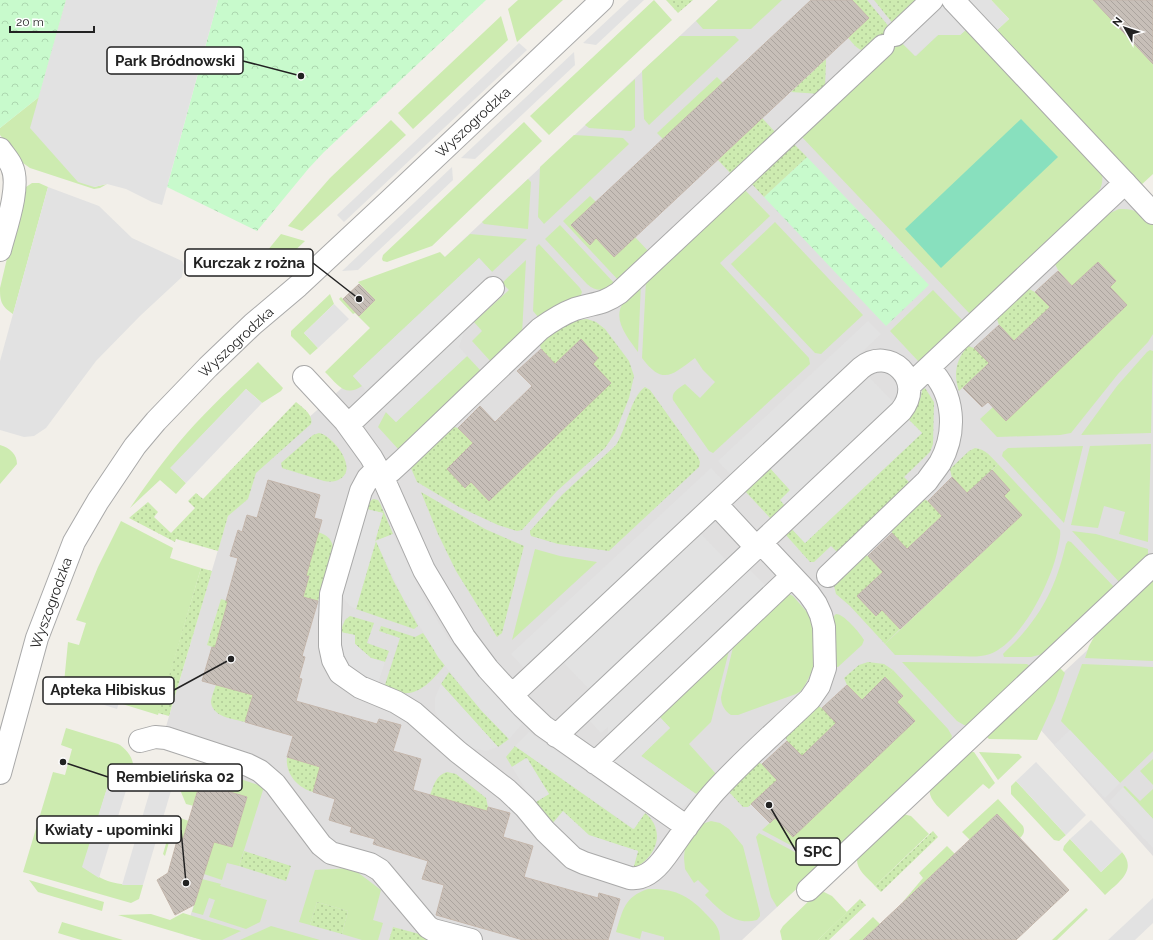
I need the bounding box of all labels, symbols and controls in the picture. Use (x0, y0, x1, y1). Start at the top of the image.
scale bar (10, 8, 94, 34)
north arrow (1105, 8, 1145, 48)
text: 20 m (16, 15, 44, 29)
text: N (1110, 15, 1125, 29)
callout: Park Bródnowski (107, 47, 243, 74)
text: Park Bródnowski (115, 52, 235, 70)
street label: Wyszogrodzka (432, 83, 514, 161)
callout: Kurczak z rożna (185, 249, 313, 276)
text: Kurczak z rożna (193, 254, 305, 272)
street label: Wyszogrodzka (195, 303, 277, 381)
street label: Wyszogrodzka (27, 555, 75, 651)
callout: Apteka Hibiskus (43, 677, 174, 704)
text: Apteka Hibiskus (50, 681, 166, 699)
callout: Rembielińska 02 (108, 764, 242, 791)
text: Rembielińska 02 (116, 768, 234, 786)
callout: Kwiaty - upominki (37, 816, 181, 843)
text: Kwiaty - upominki (45, 821, 173, 839)
callout: SPC (796, 838, 840, 865)
text: SPC (804, 843, 832, 861)

